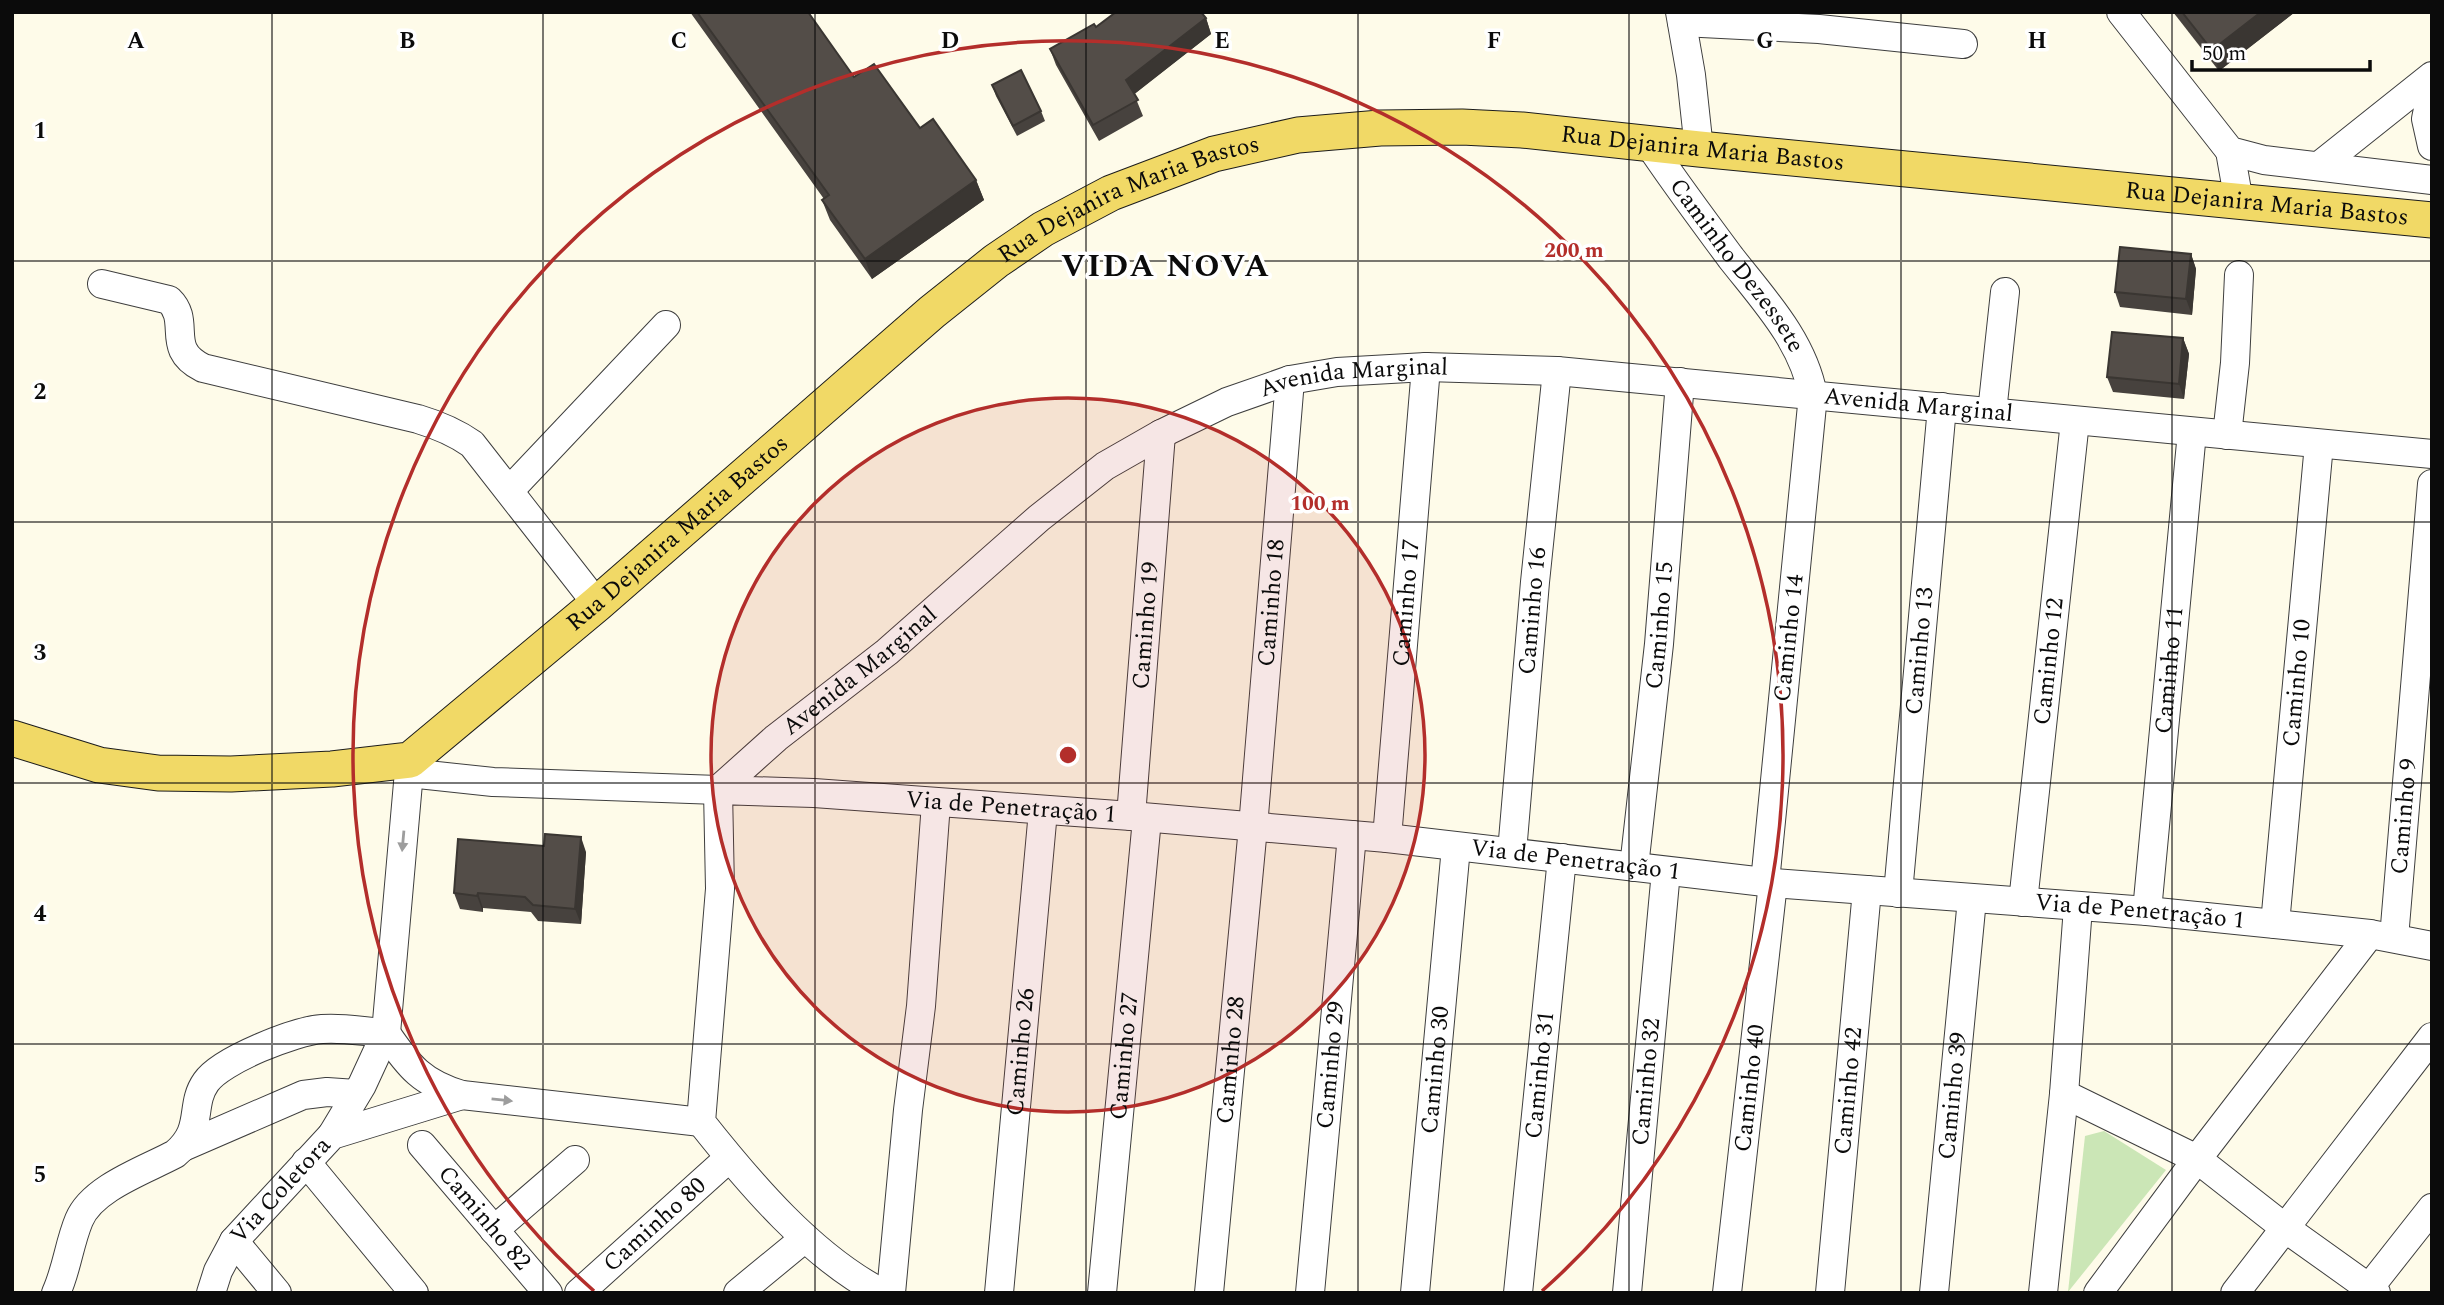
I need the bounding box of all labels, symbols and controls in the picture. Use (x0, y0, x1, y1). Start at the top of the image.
text: A (127, 24, 145, 59)
text: B (399, 24, 415, 59)
text: C (671, 24, 687, 59)
text: D (941, 24, 959, 59)
text: E (1214, 24, 1230, 59)
text: F (1487, 24, 1501, 59)
text: G (1756, 24, 1774, 59)
text: H (2027, 24, 2047, 59)
scale bar (2192, 28, 2370, 72)
text: 50 m (2202, 38, 2246, 70)
text: 1 (34, 114, 46, 149)
street label: Rua Dejanira Maria Bastos (1559, 116, 1846, 181)
street label: Rua Dejanira Maria Bastos (991, 126, 1263, 273)
street label: Caminho Dezessete (1660, 171, 1814, 359)
street label: Rua Dejanira Maria Bastos (2123, 172, 2410, 236)
text: 200 m (1544, 235, 1604, 267)
district label: VIDA NOVA (1061, 242, 1271, 291)
street label: Avenida Marginal (1255, 349, 1449, 407)
text: 2 (34, 375, 47, 410)
street label: Avenida Marginal (1822, 378, 2015, 432)
street label: Rua Dejanira Maria Bastos (558, 426, 797, 640)
text: 100 m (1290, 488, 1350, 520)
street label: Caminho 17 (1383, 537, 1430, 668)
street label: Caminho 18 (1248, 538, 1295, 668)
street label: Caminho 16 (1509, 545, 1557, 676)
street label: Caminho 19 (1123, 560, 1169, 691)
street label: Caminho 15 (1636, 560, 1684, 691)
street label: Caminho 14 (1764, 572, 1814, 704)
street label: Caminho 13 (1896, 586, 1944, 716)
street label: Caminho 12 (2024, 596, 2074, 727)
street label: Avenida Marginal (775, 597, 946, 745)
street label: Caminho 11 (2146, 605, 2194, 736)
street label: Caminho 10 (2273, 618, 2321, 748)
text: 3 (34, 636, 47, 671)
centre of rings (1056, 743, 1080, 767)
street label: Caminho 9 (2381, 757, 2427, 876)
street label: Via de Penetração 1 (905, 782, 1117, 833)
one-way arrow (397, 830, 408, 852)
street label: Via de Penetração 1 (1469, 830, 1682, 890)
street label: Via de Penetração 1 (2034, 885, 2247, 939)
text: 4 (34, 897, 47, 932)
street label: Caminho 26 (997, 987, 1045, 1117)
street label: Caminho 27 (1101, 991, 1148, 1122)
street label: Caminho 28 (1207, 995, 1255, 1126)
street label: Caminho 29 (1307, 1000, 1355, 1130)
street label: Caminho 30 (1412, 1004, 1459, 1135)
street label: Caminho 31 (1516, 1010, 1564, 1141)
street label: Caminho 32 (1623, 1016, 1670, 1147)
street label: Caminho 40 (1725, 1023, 1775, 1154)
street label: Caminho 42 (1825, 1025, 1872, 1156)
street label: Caminho 39 (1929, 1030, 1977, 1161)
one-way arrow (491, 1095, 513, 1106)
street label: Via Coletora (222, 1128, 340, 1252)
text: 5 (34, 1158, 46, 1193)
street label: Caminho 82 (429, 1158, 539, 1279)
street label: Caminho 80 (595, 1169, 714, 1281)

